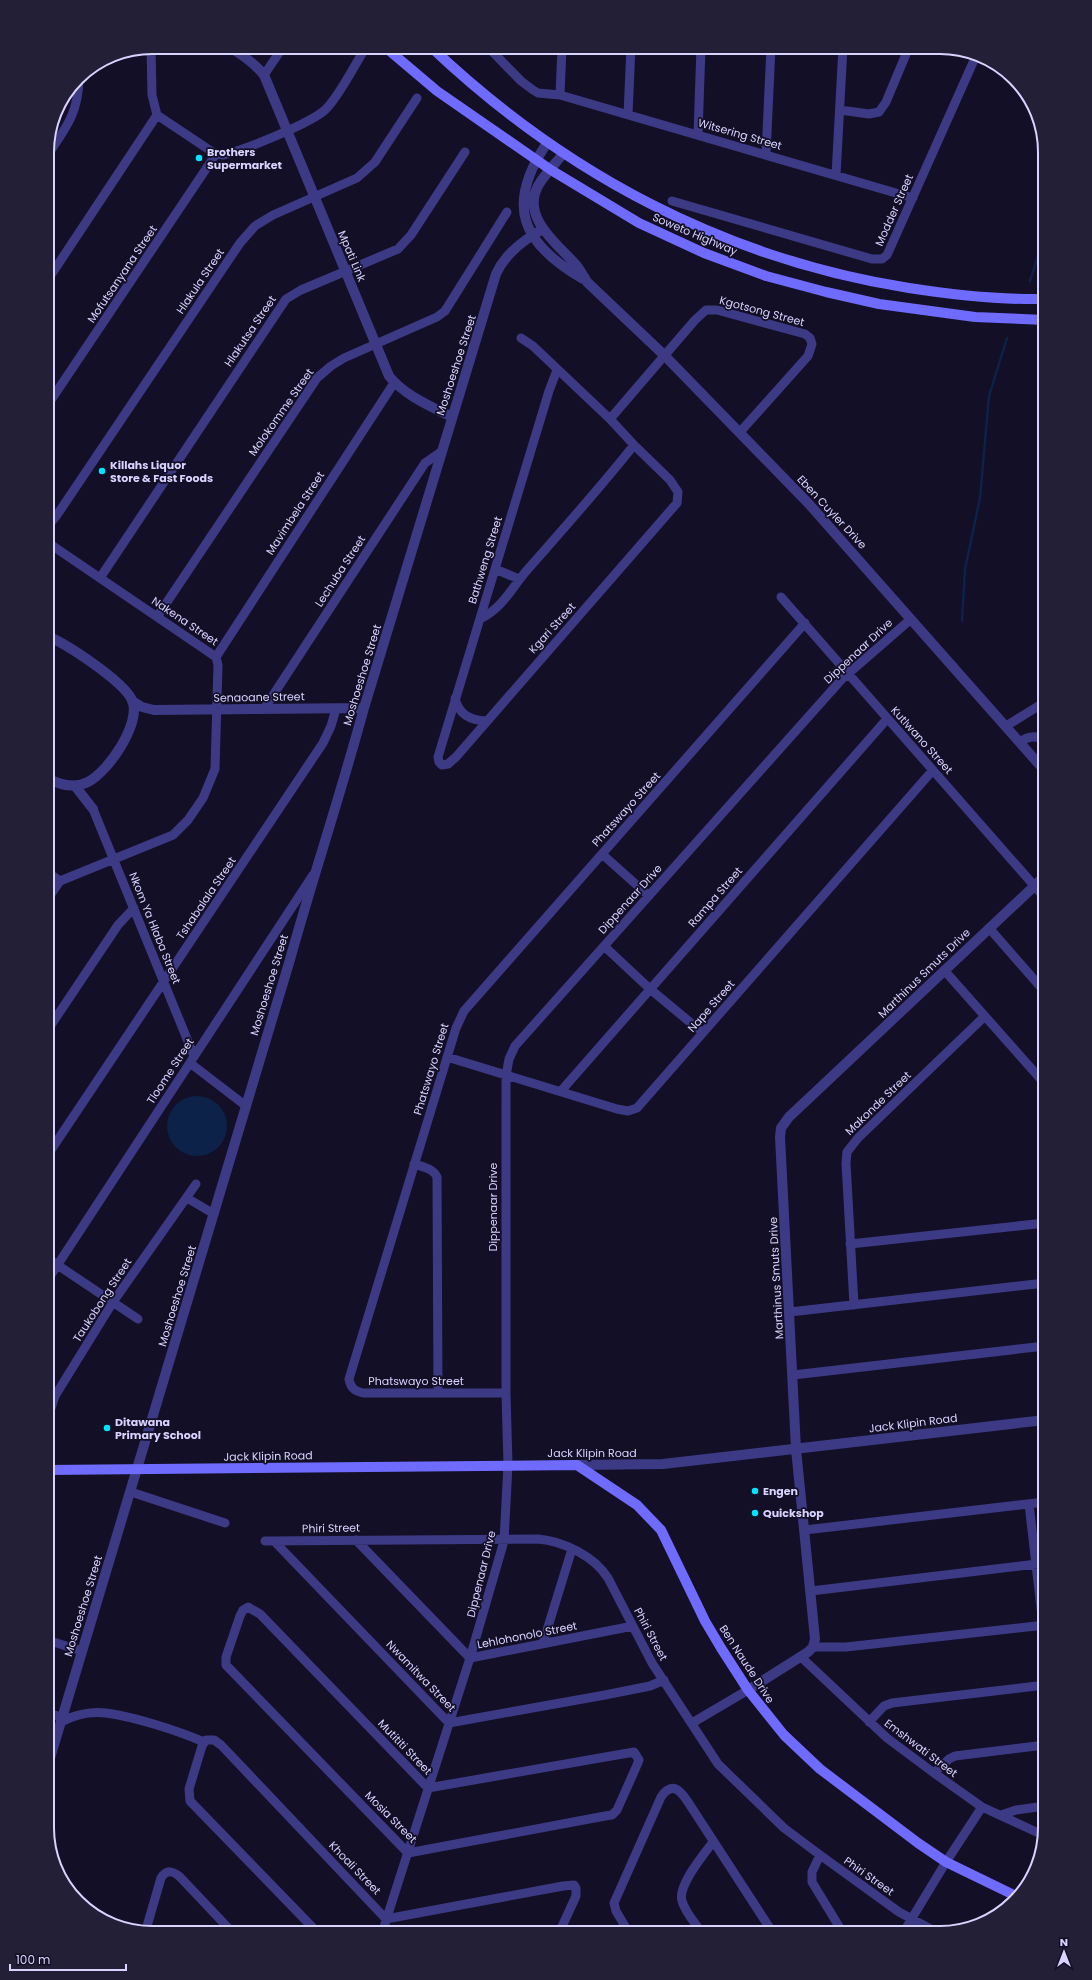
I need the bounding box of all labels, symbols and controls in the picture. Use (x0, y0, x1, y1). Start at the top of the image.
street label: Witsering Street (696, 114, 784, 154)
place label: Brothers Supermarket (207, 144, 283, 173)
marker: Brothers Supermarket (194, 153, 204, 163)
street label: Modder Street (871, 171, 917, 249)
street label: Soweto Highway (650, 209, 741, 259)
street label: Mofutsanyana Street (83, 222, 161, 326)
street label: Mpati Link (334, 228, 370, 284)
street label: Hlakula Street (172, 245, 228, 317)
street label: Hlakutsa Street (220, 292, 280, 370)
street label: Kgotsong Street (718, 292, 806, 330)
street label: Moshoeshoe Street (432, 313, 480, 417)
street label: Molokomme Street (245, 365, 317, 459)
place label: Killahs Liquor Store & Fast Foods (110, 457, 213, 486)
marker: Killahs Liquor Store & Fast Foods (97, 466, 107, 476)
street label: Mavimbela Street (262, 468, 328, 558)
street label: Eben Cuyler Drive (793, 472, 871, 553)
street label: Bathweng Street (464, 514, 506, 606)
street label: Lechuba Street (311, 532, 369, 610)
street label: Nakena Street (148, 593, 222, 649)
street label: Kgari Street (525, 599, 579, 657)
street label: Dippenaar Drive (820, 615, 896, 687)
street label: Moshoeshoe Street (339, 622, 385, 728)
street label: Senaoane Street (213, 688, 305, 706)
street label: Kutlwano Street (887, 703, 957, 777)
street label: Phatswayo Street (588, 768, 664, 850)
street label: Tshabalala Street (172, 854, 240, 942)
street label: Dippenaar Drive (594, 861, 666, 937)
street label: Rampa Street (684, 863, 746, 931)
street label: Nkom Ya Hlaba Street (125, 870, 185, 986)
street label: Marthinus Smuts Drive (874, 925, 974, 1021)
street label: Moshoeshoe Street (246, 932, 292, 1038)
street label: Nape Street (684, 976, 738, 1036)
street label: Phatswayo Street (409, 1021, 453, 1117)
street label: Tloome Street (143, 1035, 197, 1107)
street label: Makonde Street (841, 1067, 915, 1139)
street label: Dippenaar Drive (485, 1162, 501, 1251)
street label: Marthinus Smuts Drive (765, 1216, 787, 1340)
street label: Moshoeshoe Street (154, 1243, 200, 1349)
street label: Taukobong Street (69, 1255, 135, 1345)
street label: Phatswayo Street (368, 1373, 464, 1389)
street label: Jack Klipin Road (868, 1410, 958, 1436)
place label: Ditawana Primary School (115, 1414, 201, 1443)
marker: Ditawana Primary School (102, 1423, 112, 1433)
street label: Jack Klipin Road (547, 1445, 637, 1461)
street label: Jack Klipin Road (223, 1447, 313, 1465)
place label: Engen (763, 1483, 798, 1499)
marker: Engen (750, 1486, 760, 1496)
place label: Quickshop (763, 1505, 824, 1521)
marker: Quickshop (750, 1508, 760, 1518)
street label: Phiri Street (302, 1519, 360, 1537)
street label: Dippenaar Drive (463, 1529, 500, 1619)
street label: Moshoeshoe Street (60, 1553, 106, 1659)
street label: Phiri Street (630, 1605, 672, 1663)
street label: Lehlohonolo Street (476, 1617, 578, 1653)
street label: Ben Naude Drive (716, 1622, 778, 1706)
street label: Nwamitwa Street (383, 1637, 459, 1715)
street label: Emshwati Street (881, 1715, 961, 1781)
street label: Mutititi Street (374, 1716, 436, 1778)
street label: Mosia Street (361, 1787, 421, 1847)
street label: Khoali Street (325, 1838, 385, 1898)
street label: Phiri Street (841, 1853, 897, 1899)
north arrow (1044, 1932, 1084, 1972)
text: N (1060, 1934, 1068, 1950)
scale bar (10, 1946, 126, 1972)
text: 100 m (16, 1951, 50, 1968)

